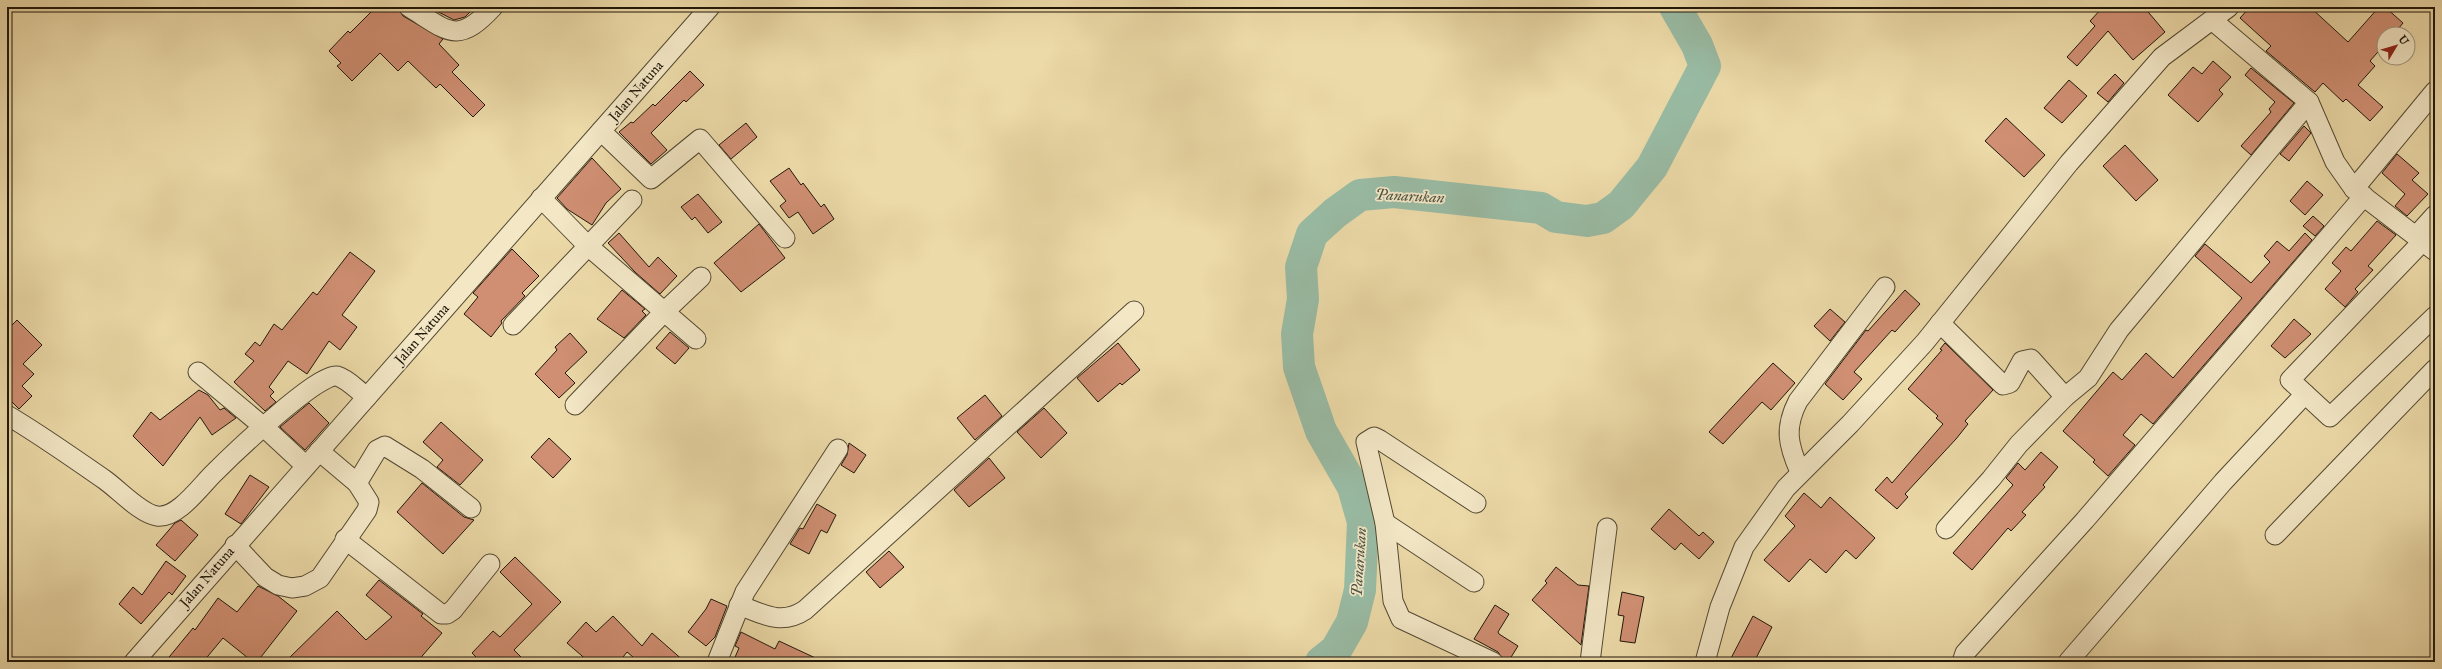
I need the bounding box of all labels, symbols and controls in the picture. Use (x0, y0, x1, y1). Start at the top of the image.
north arrow (2376, 26, 2416, 66)
text: U (2396, 33, 2411, 48)
street label: Jalan Natuna (604, 57, 668, 127)
water label: Panarukan (1375, 185, 1445, 207)
street label: Jalan Natuna (390, 300, 454, 370)
water label: Panarukan (1348, 527, 1370, 597)
street label: Jalan Natuna (175, 543, 239, 613)

